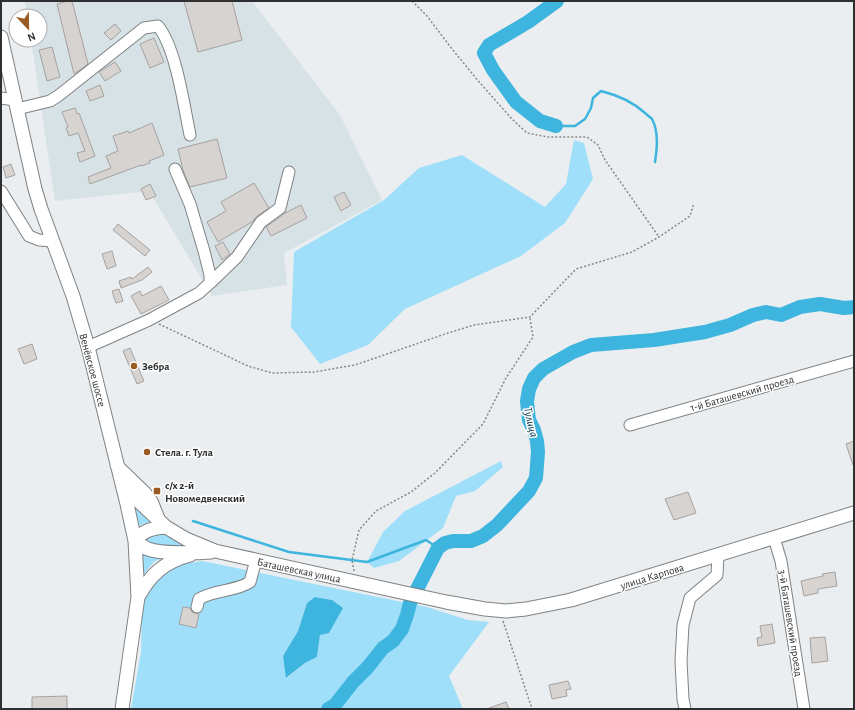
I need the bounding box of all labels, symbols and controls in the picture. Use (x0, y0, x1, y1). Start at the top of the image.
north arrow (8, 8, 48, 48)
text: N (26, 30, 37, 43)
street label: Венёвское шоссе (77, 332, 108, 408)
marker: Зебра (129, 361, 139, 371)
place label: Зебра (142, 361, 170, 372)
street label: 1-й Баташевский проезд (689, 373, 796, 414)
water label: Тулица (521, 406, 540, 438)
marker: Стела. г. Тула (142, 447, 152, 457)
place label: Стела. г. Тула (155, 447, 213, 458)
place label: с/х 2-й Новомедвенский (165, 480, 245, 504)
marker: с/х 2-й Новомедвенский (152, 486, 162, 496)
street label: Баташевская улица (256, 556, 342, 585)
street label: улица Карпова (618, 562, 685, 592)
street label: 3-й Баташевский проезд (777, 569, 804, 678)

